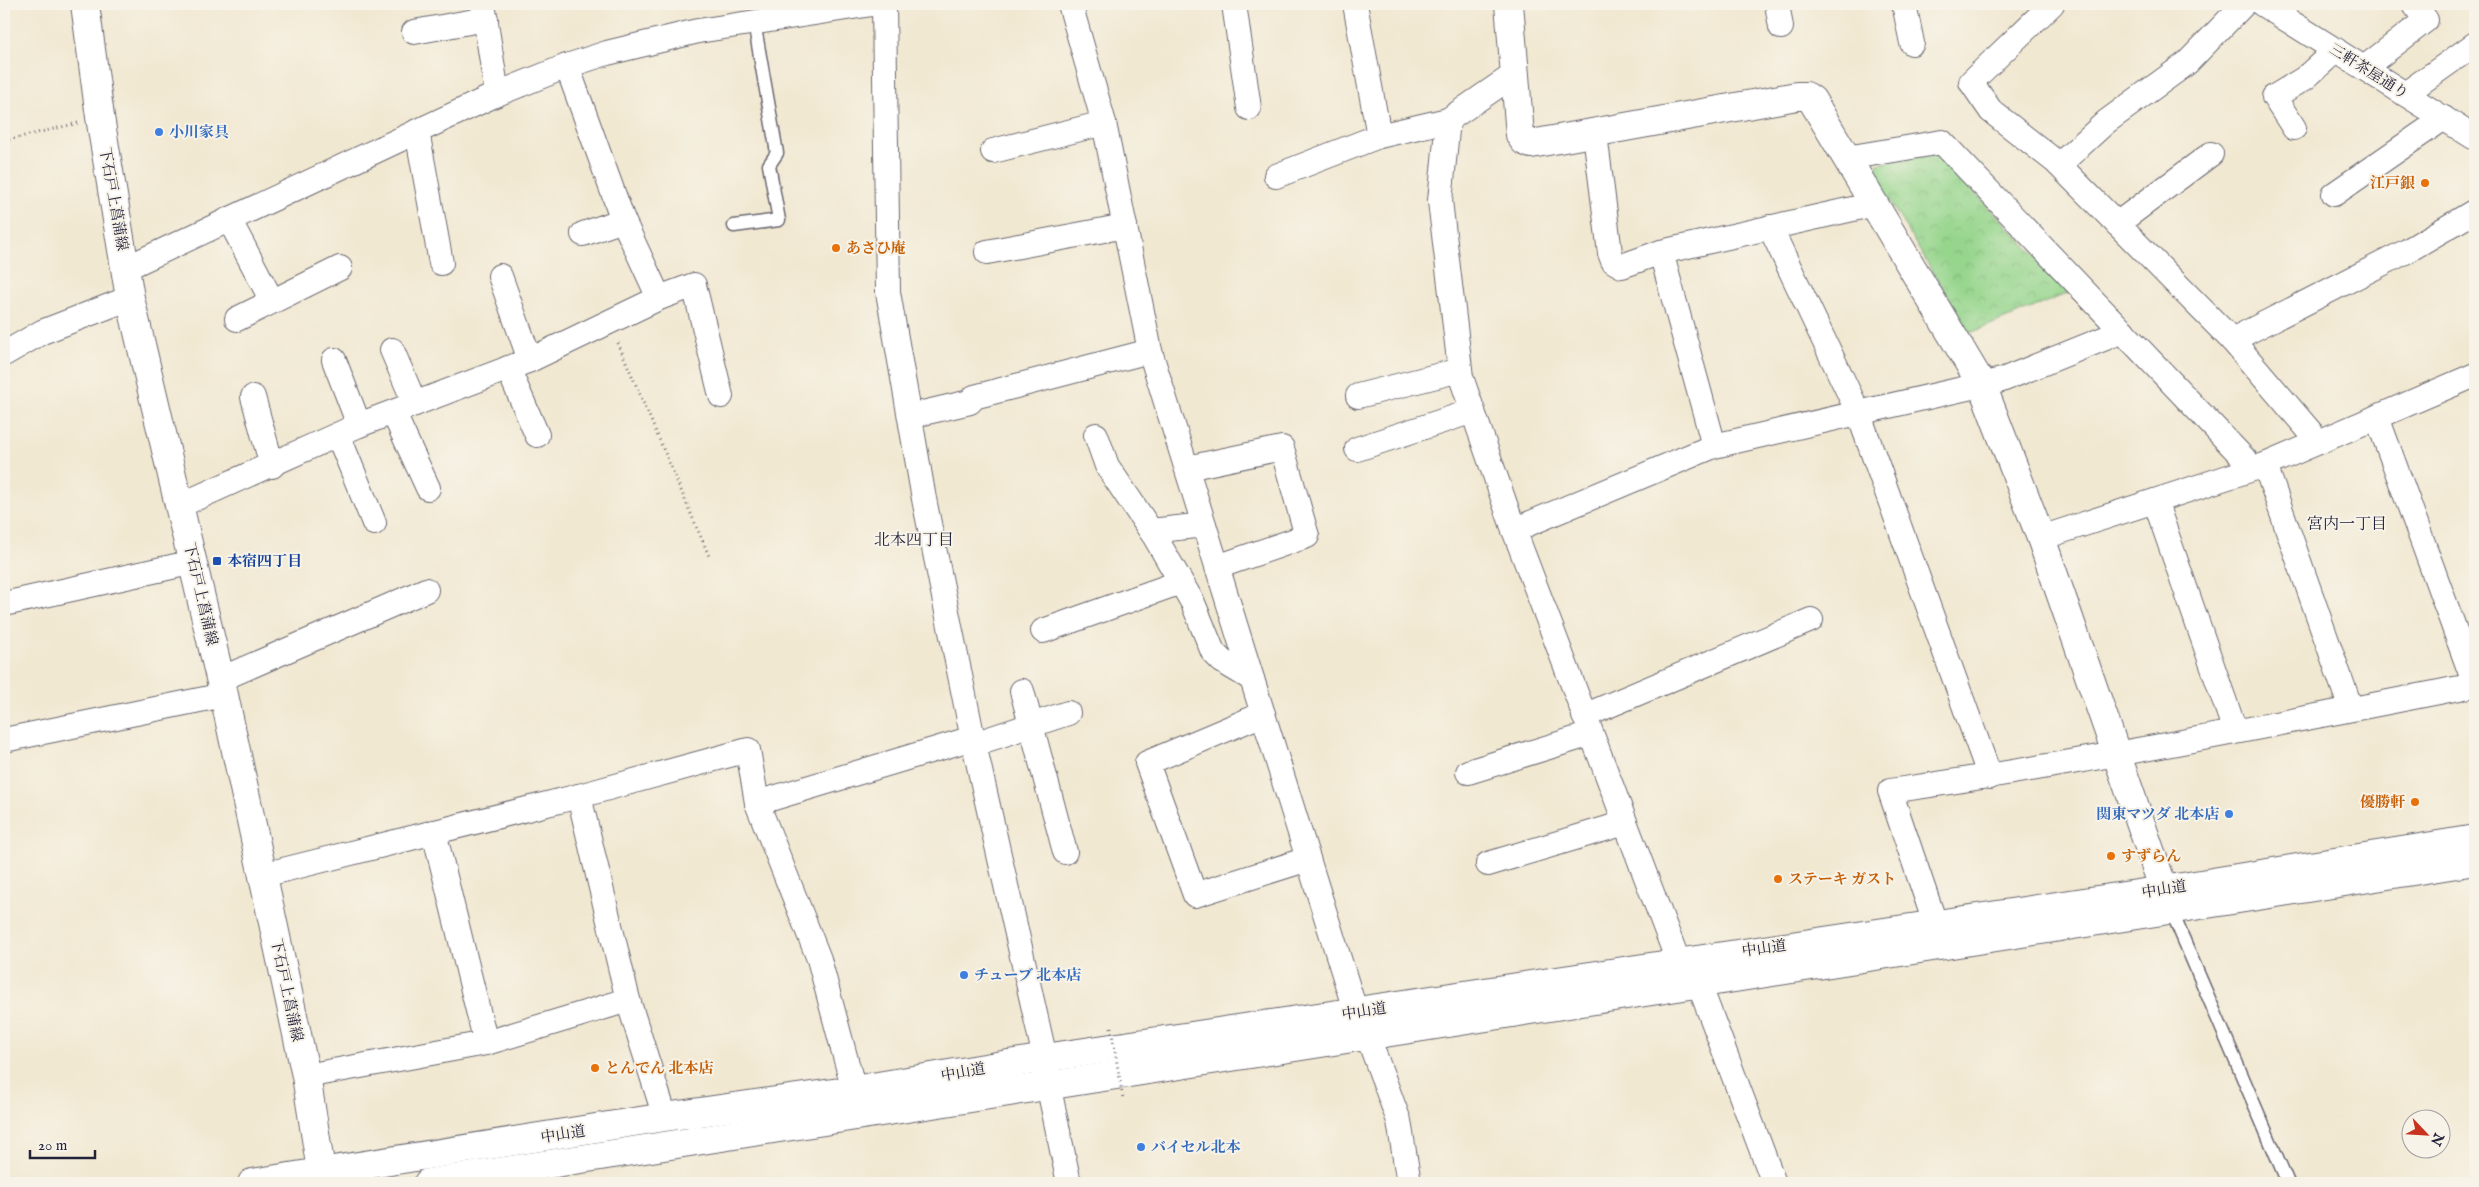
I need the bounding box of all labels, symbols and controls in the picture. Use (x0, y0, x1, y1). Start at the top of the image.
street label: 三軒茶屋通り (2326, 40, 2412, 103)
place label: 小川家具 (169, 123, 229, 142)
marker: 小川家具 (153, 126, 165, 138)
street label: 下石戸上菖蒲線 (95, 146, 132, 252)
place label: 江戸銀 (2370, 174, 2415, 193)
marker: 江戸銀 (2419, 177, 2431, 189)
place label: あさひ庵 (846, 239, 906, 258)
marker: あさひ庵 (830, 242, 842, 254)
district label: 宮内一丁目 (2307, 515, 2387, 535)
district label: 北本四丁目 (874, 531, 954, 551)
street label: 下石戸上菖蒲線 (179, 541, 222, 647)
place label: 本宿四丁目 (227, 552, 302, 571)
marker: 本宿四丁目 (211, 555, 223, 567)
place label: 優勝軒 (2360, 793, 2406, 812)
marker: 優勝軒 (2409, 796, 2421, 808)
place label: 関東マツダ 北本店 (2096, 805, 2219, 824)
marker: 関東マツダ 北本店 (2223, 808, 2235, 820)
place label: すずらん (2121, 847, 2181, 866)
marker: すずらん (2105, 850, 2117, 862)
place label: ステーキ ガスト (1788, 870, 1896, 889)
marker: ステーキ ガスト (1772, 873, 1784, 885)
street label: 中山道 (2140, 877, 2188, 902)
street label: 中山道 (1740, 936, 1788, 961)
street label: 下石戸上菖蒲線 (266, 937, 307, 1043)
place label: チューブ 北本店 (974, 966, 1081, 985)
marker: チューブ 北本店 (958, 969, 970, 981)
street label: 中山道 (1340, 999, 1388, 1024)
place label: とんでん 北本店 (605, 1059, 713, 1078)
street label: 中山道 (939, 1059, 987, 1086)
marker: とんでん 北本店 (589, 1062, 601, 1074)
north arrow (2402, 1110, 2452, 1160)
street label: 中山道 (539, 1122, 587, 1147)
scale bar (30, 1127, 95, 1159)
text: N (2426, 1129, 2448, 1148)
text: 20 m (38, 1136, 68, 1155)
place label: バイセル北本 (1151, 1138, 1241, 1157)
marker: バイセル北本 (1135, 1141, 1147, 1153)

